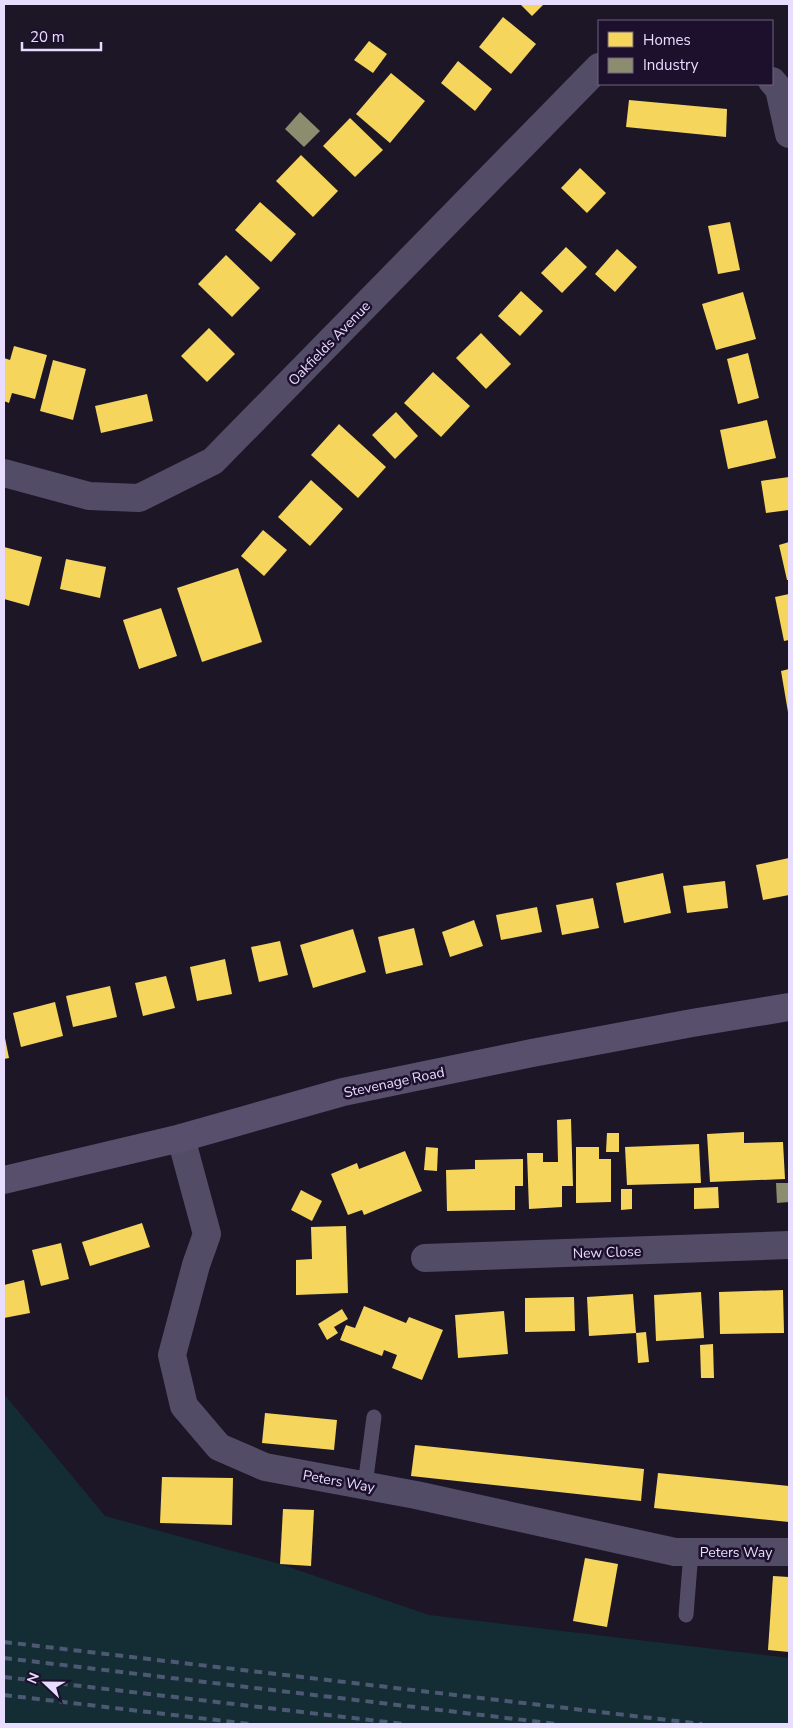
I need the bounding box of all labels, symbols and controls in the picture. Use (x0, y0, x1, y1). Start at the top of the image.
scale bar (22, 20, 101, 52)
legend (598, 20, 773, 85)
text: 20 m (30, 27, 65, 47)
text: Homes (643, 30, 691, 50)
text: Industry (643, 55, 699, 75)
street label: Oakfields Avenue (284, 297, 375, 390)
street label: Stevenage Road (342, 1063, 446, 1102)
street label: New Close (572, 1242, 642, 1263)
street label: Peters Way (301, 1466, 377, 1497)
street label: Peters Way (700, 1543, 773, 1562)
north arrow (20, 1658, 70, 1708)
text: N (23, 1670, 44, 1687)

